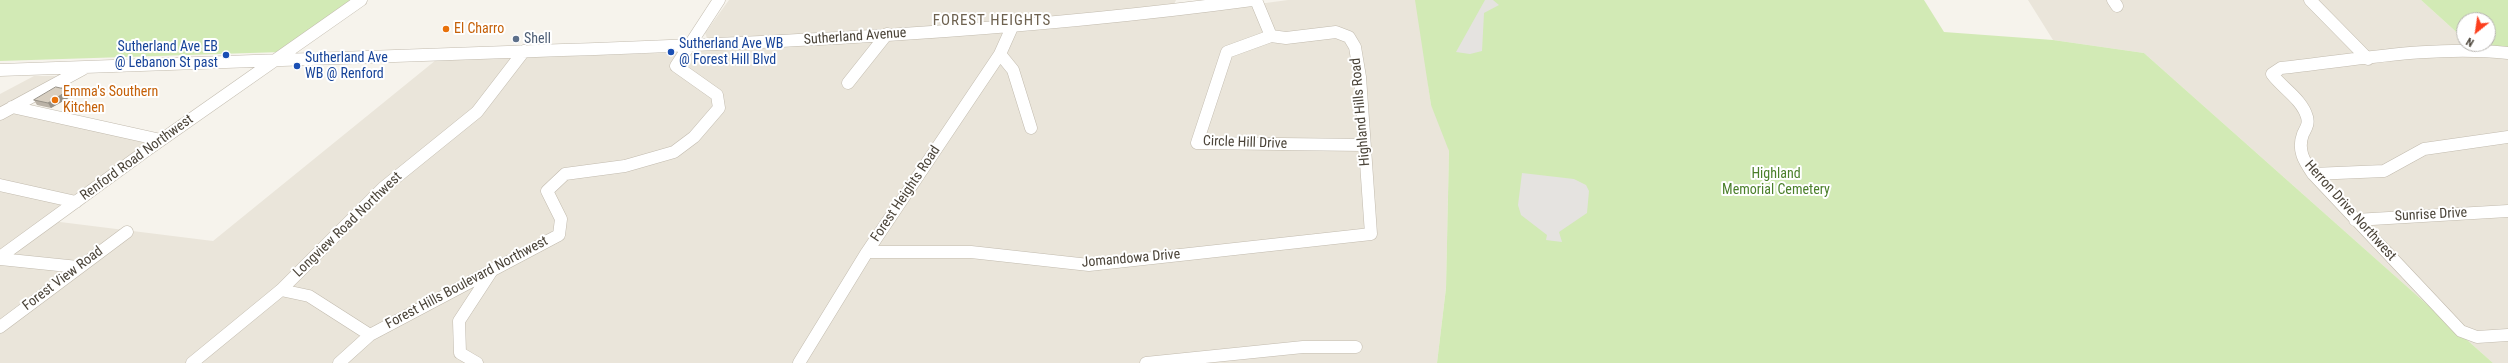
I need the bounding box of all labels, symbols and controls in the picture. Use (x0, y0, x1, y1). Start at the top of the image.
district label: FOREST HEIGHTS (933, 12, 1051, 30)
north arrow (2456, 12, 2496, 52)
place label: El Charro (454, 21, 504, 37)
marker: El Charro (441, 24, 451, 34)
street label: Sutherland Avenue (803, 25, 907, 49)
place label: Shell (524, 31, 551, 47)
marker: Shell (511, 34, 521, 44)
text: N (2464, 35, 2476, 49)
place label: Sutherland Ave WB @ Forest Hill Blvd (679, 36, 783, 68)
place label: Sutherland Ave EB @ Lebanon St past (115, 39, 218, 72)
marker: Sutherland Ave WB @ Forest Hill Blvd (666, 47, 676, 57)
marker: Sutherland Ave EB @ Lebanon St past (221, 50, 231, 60)
place label: Sutherland Ave WB @ Renford (305, 50, 388, 82)
street label: Highland Hills Road (1348, 57, 1374, 167)
marker: Sutherland Ave WB @ Renford (292, 61, 302, 71)
place label: Emma's Southern Kitchen (63, 84, 158, 116)
marker: Emma's Southern Kitchen (50, 95, 60, 105)
street label: Renford Road Northwest (77, 111, 197, 205)
street label: Circle Hill Drive (1203, 133, 1287, 153)
street label: Forest Heights Road (868, 143, 944, 245)
street label: Herron Drive Northwest (2301, 157, 2399, 265)
park label: Highland Memorial Cemetery (1722, 166, 1830, 198)
street label: Longview Road Northwest (290, 169, 406, 281)
street label: Sunrise Drive (2394, 205, 2468, 225)
street label: Forest Hills Boulevard Northwest (383, 233, 551, 333)
street label: Forest View Road (20, 243, 106, 315)
street label: Jomandowa Drive (1081, 246, 1181, 272)

